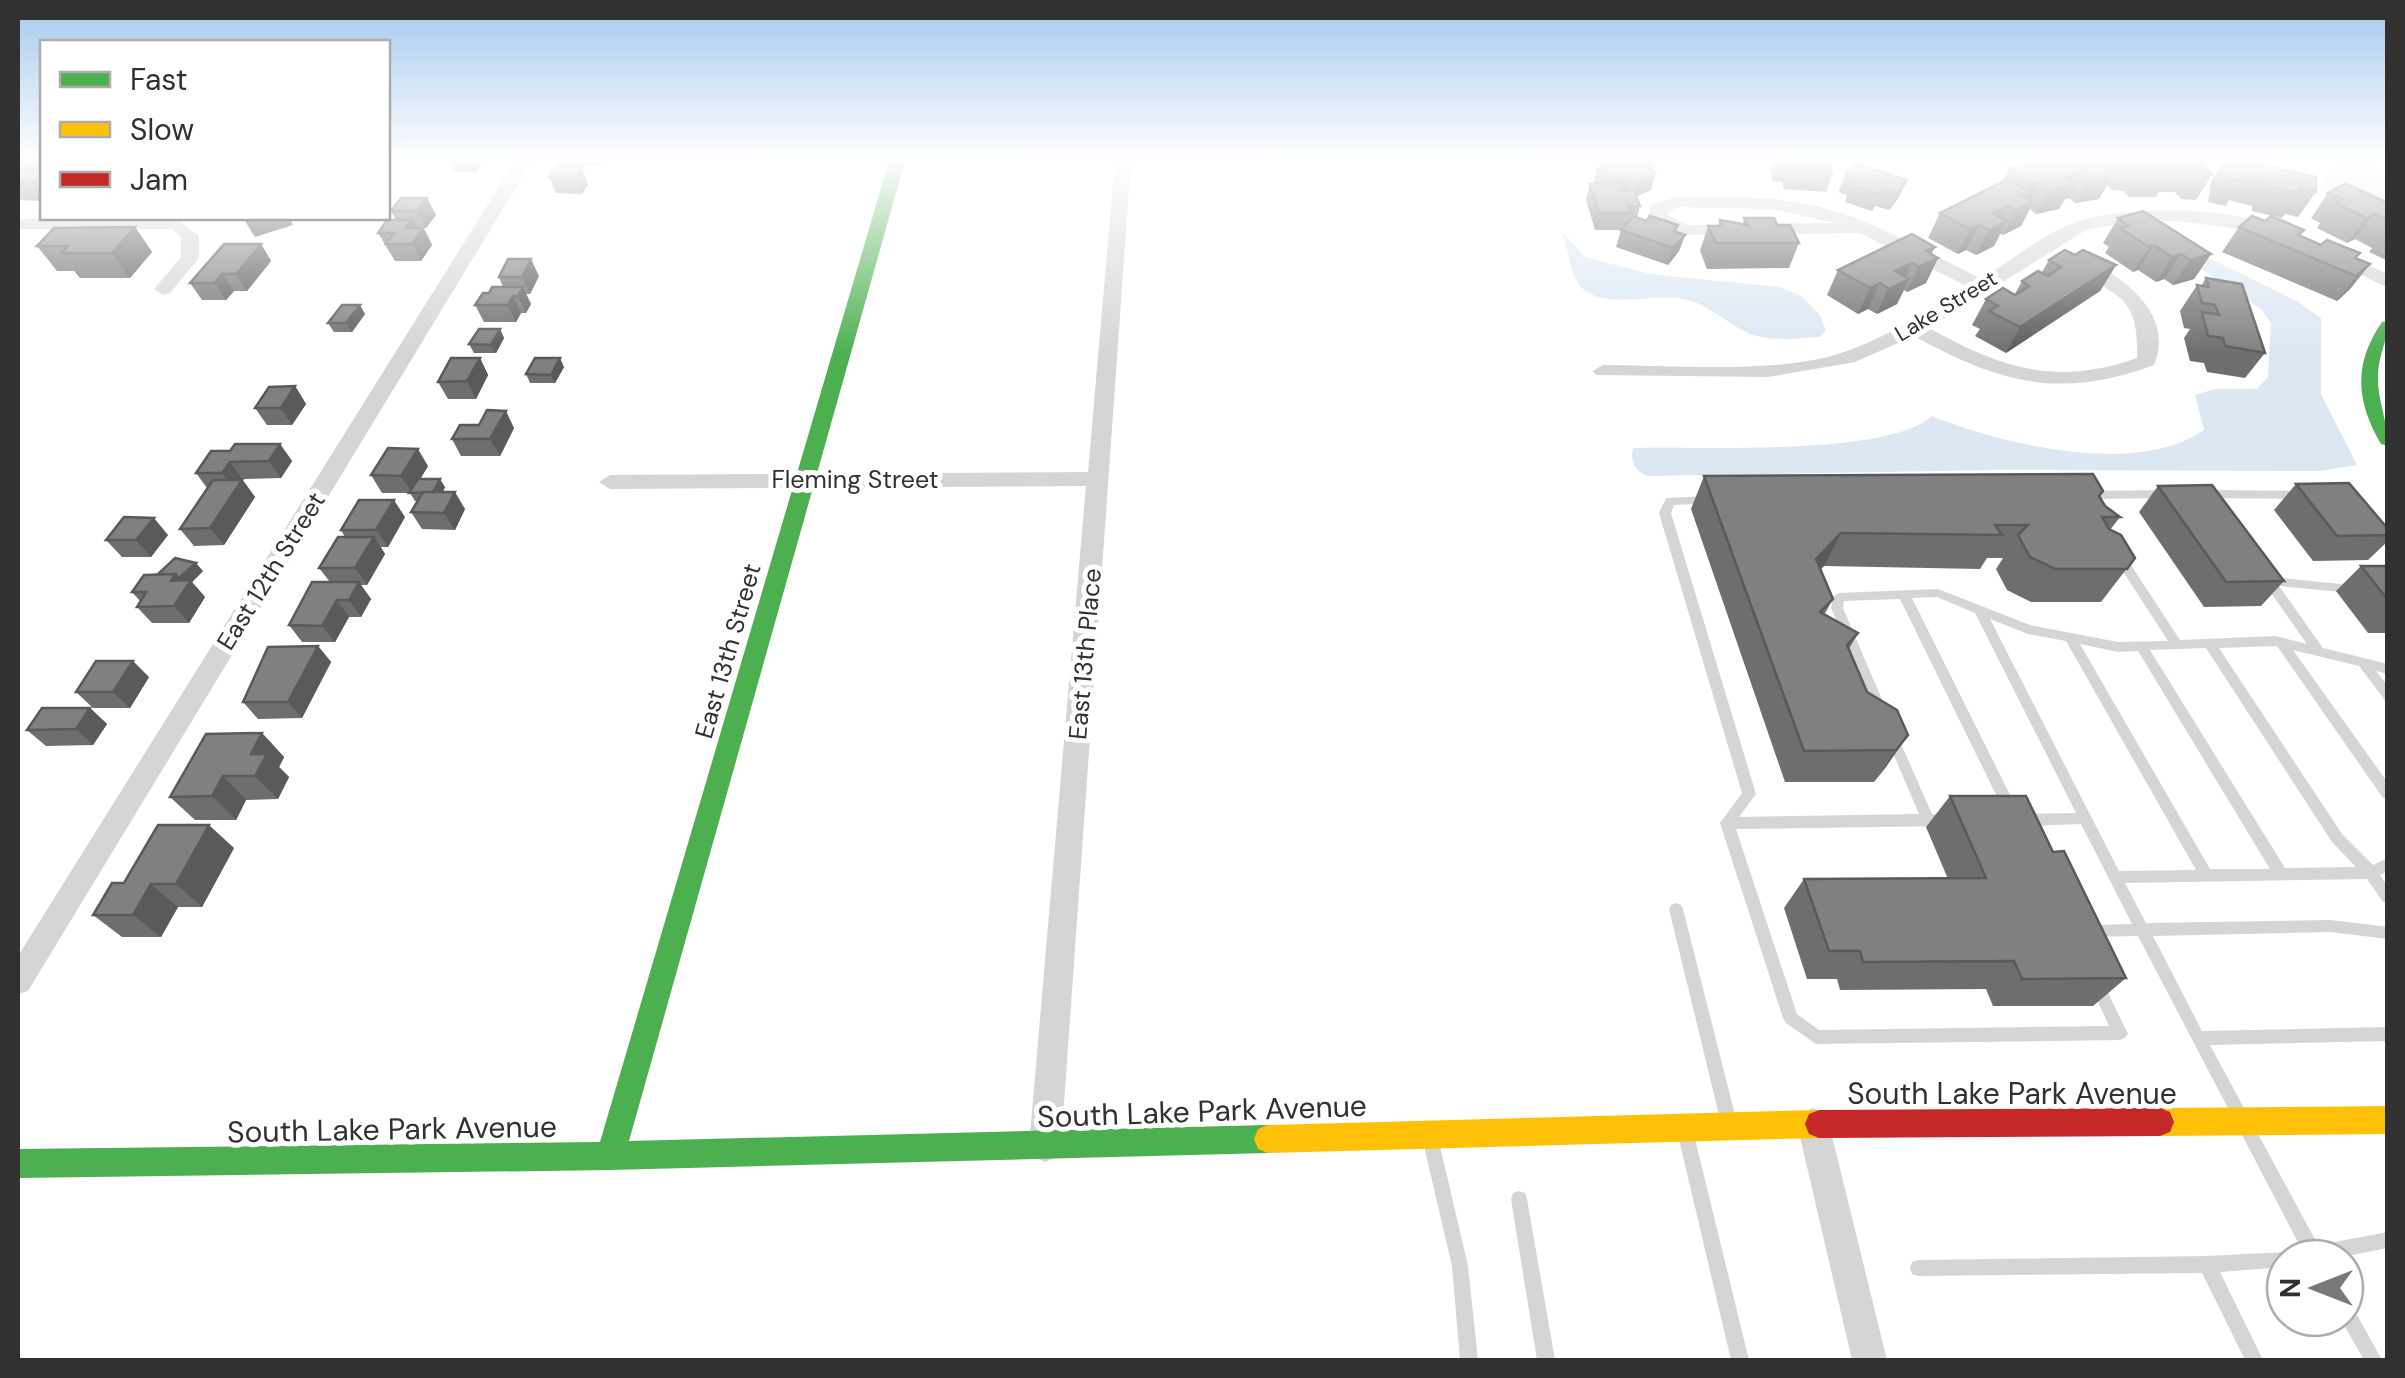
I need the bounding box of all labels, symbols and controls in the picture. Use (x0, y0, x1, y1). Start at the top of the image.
legend (40, 40, 390, 220)
text: Fast (130, 60, 188, 99)
text: Slow (130, 110, 194, 149)
text: Jam (130, 160, 188, 199)
street label: Lake Street (1889, 264, 2003, 348)
street label: Fleming Street (771, 463, 939, 496)
street label: East 12th Street (209, 486, 333, 656)
street label: East 13th Street (687, 560, 769, 742)
street label: East 13th Place (1061, 567, 1109, 741)
street label: South Lake Park Avenue (1847, 1074, 2177, 1113)
street label: South Lake Park Avenue (1037, 1086, 1367, 1136)
street label: South Lake Park Avenue (227, 1107, 557, 1151)
north arrow (2265, 1238, 2365, 1338)
text: N (2272, 1278, 2309, 1298)

